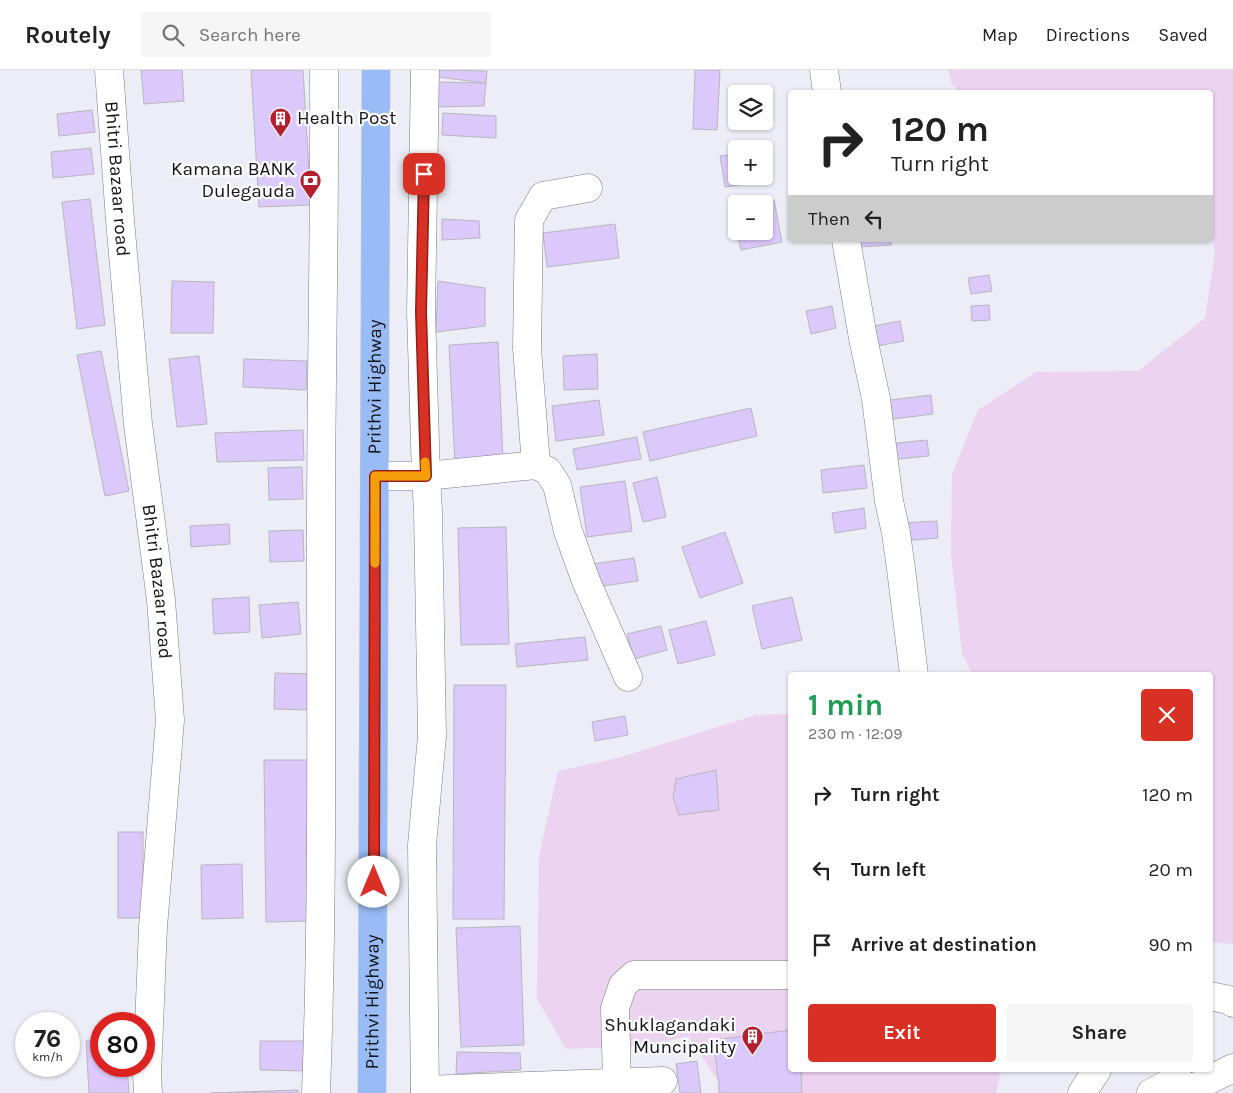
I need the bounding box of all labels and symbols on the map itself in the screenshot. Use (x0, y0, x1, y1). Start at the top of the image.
street label: Bhitri Bazaar road (100, 100, 134, 257)
building icon: Health Post (269, 106, 293, 137)
place label: Health Post (297, 107, 396, 129)
pin (403, 153, 445, 195)
place label: Kamana BANK Dulegauda (171, 158, 295, 202)
bank icon: Kamana BANK Dulegauda (299, 168, 323, 199)
street label: Prithvi Highway (363, 319, 386, 455)
street label: Bhitri Bazaar road (138, 503, 176, 660)
position arrow (347, 855, 399, 907)
street label: Prithvi Highway (361, 934, 384, 1070)
speed limit sign: 80 (90, 1012, 155, 1077)
place label: Shuklagandaki Muncipality (604, 1014, 736, 1058)
building icon: Shuklagandaki Muncipality (740, 1024, 764, 1055)

